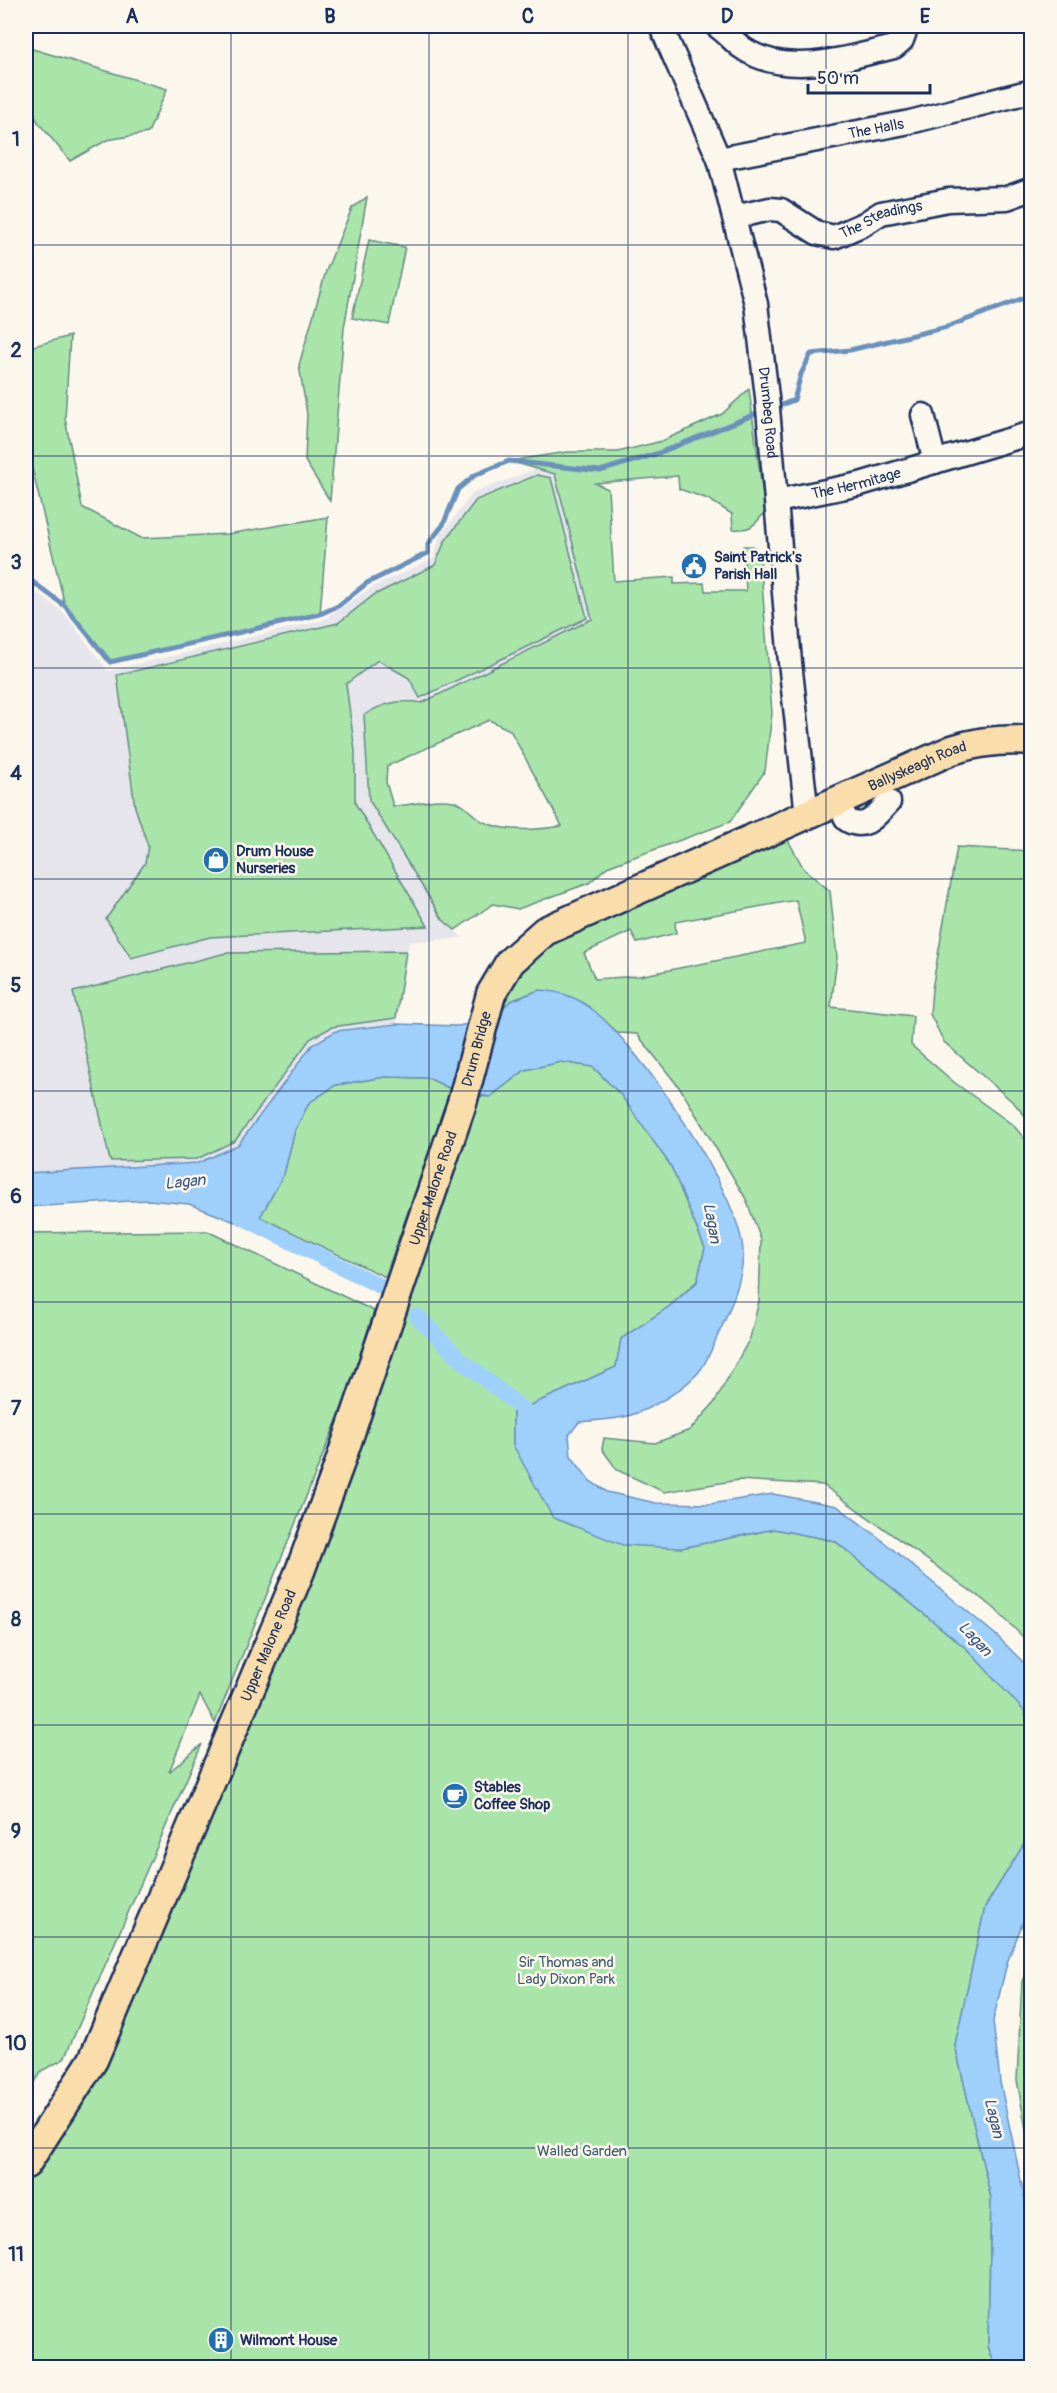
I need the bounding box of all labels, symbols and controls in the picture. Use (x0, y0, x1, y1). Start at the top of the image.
text: A (126, 4, 139, 29)
text: B (324, 4, 336, 29)
text: C (522, 4, 534, 29)
text: D (721, 4, 734, 29)
text: E (920, 4, 931, 29)
scale bar (808, 57, 930, 95)
text: 50 m (817, 67, 859, 90)
street label: The Halls (847, 114, 906, 143)
text: 1 (12, 127, 20, 152)
street label: The Steadings (837, 196, 924, 243)
text: 2 (10, 338, 22, 363)
street label: Drumbeg Road (754, 366, 782, 459)
street label: The Hermitage (810, 463, 904, 503)
place label: Saint Patrick's Parish Hall (714, 548, 802, 584)
text: 3 (10, 550, 22, 575)
public building icon: Saint Patrick's Parish Hall (679, 551, 709, 581)
street label: Ballyskeagh Road (865, 737, 969, 796)
text: 4 (10, 761, 22, 786)
place label: Drum House Nurseries (236, 842, 314, 878)
shop icon: Drum House Nurseries (201, 845, 231, 875)
text: 5 (11, 973, 22, 998)
street label: Drum Bridge (457, 1009, 496, 1089)
street label: Upper Malone Road (405, 1128, 461, 1248)
water label: Lagan (164, 1170, 207, 1194)
text: 6 (10, 1184, 22, 1209)
water label: Lagan (699, 1201, 726, 1246)
text: 7 (11, 1396, 22, 1421)
street label: Upper Malone Road (236, 1587, 301, 1704)
text: 8 (11, 1607, 21, 1632)
water label: Lagan (954, 1617, 997, 1661)
place label: Stables Coffee Shop (474, 1778, 550, 1814)
cafe icon: Stables Coffee Shop (440, 1781, 470, 1811)
text: 9 (11, 1819, 21, 1844)
park label: Sir Thomas and Lady Dixon Park (517, 1953, 616, 1989)
text: 10 (5, 2031, 27, 2056)
water label: Lagan (980, 2096, 1009, 2141)
park label: Walled Garden (537, 2142, 627, 2161)
text: 11 (8, 2242, 24, 2267)
building icon: Wilmont House (206, 2325, 236, 2355)
place label: Wilmont House (240, 2331, 338, 2350)

